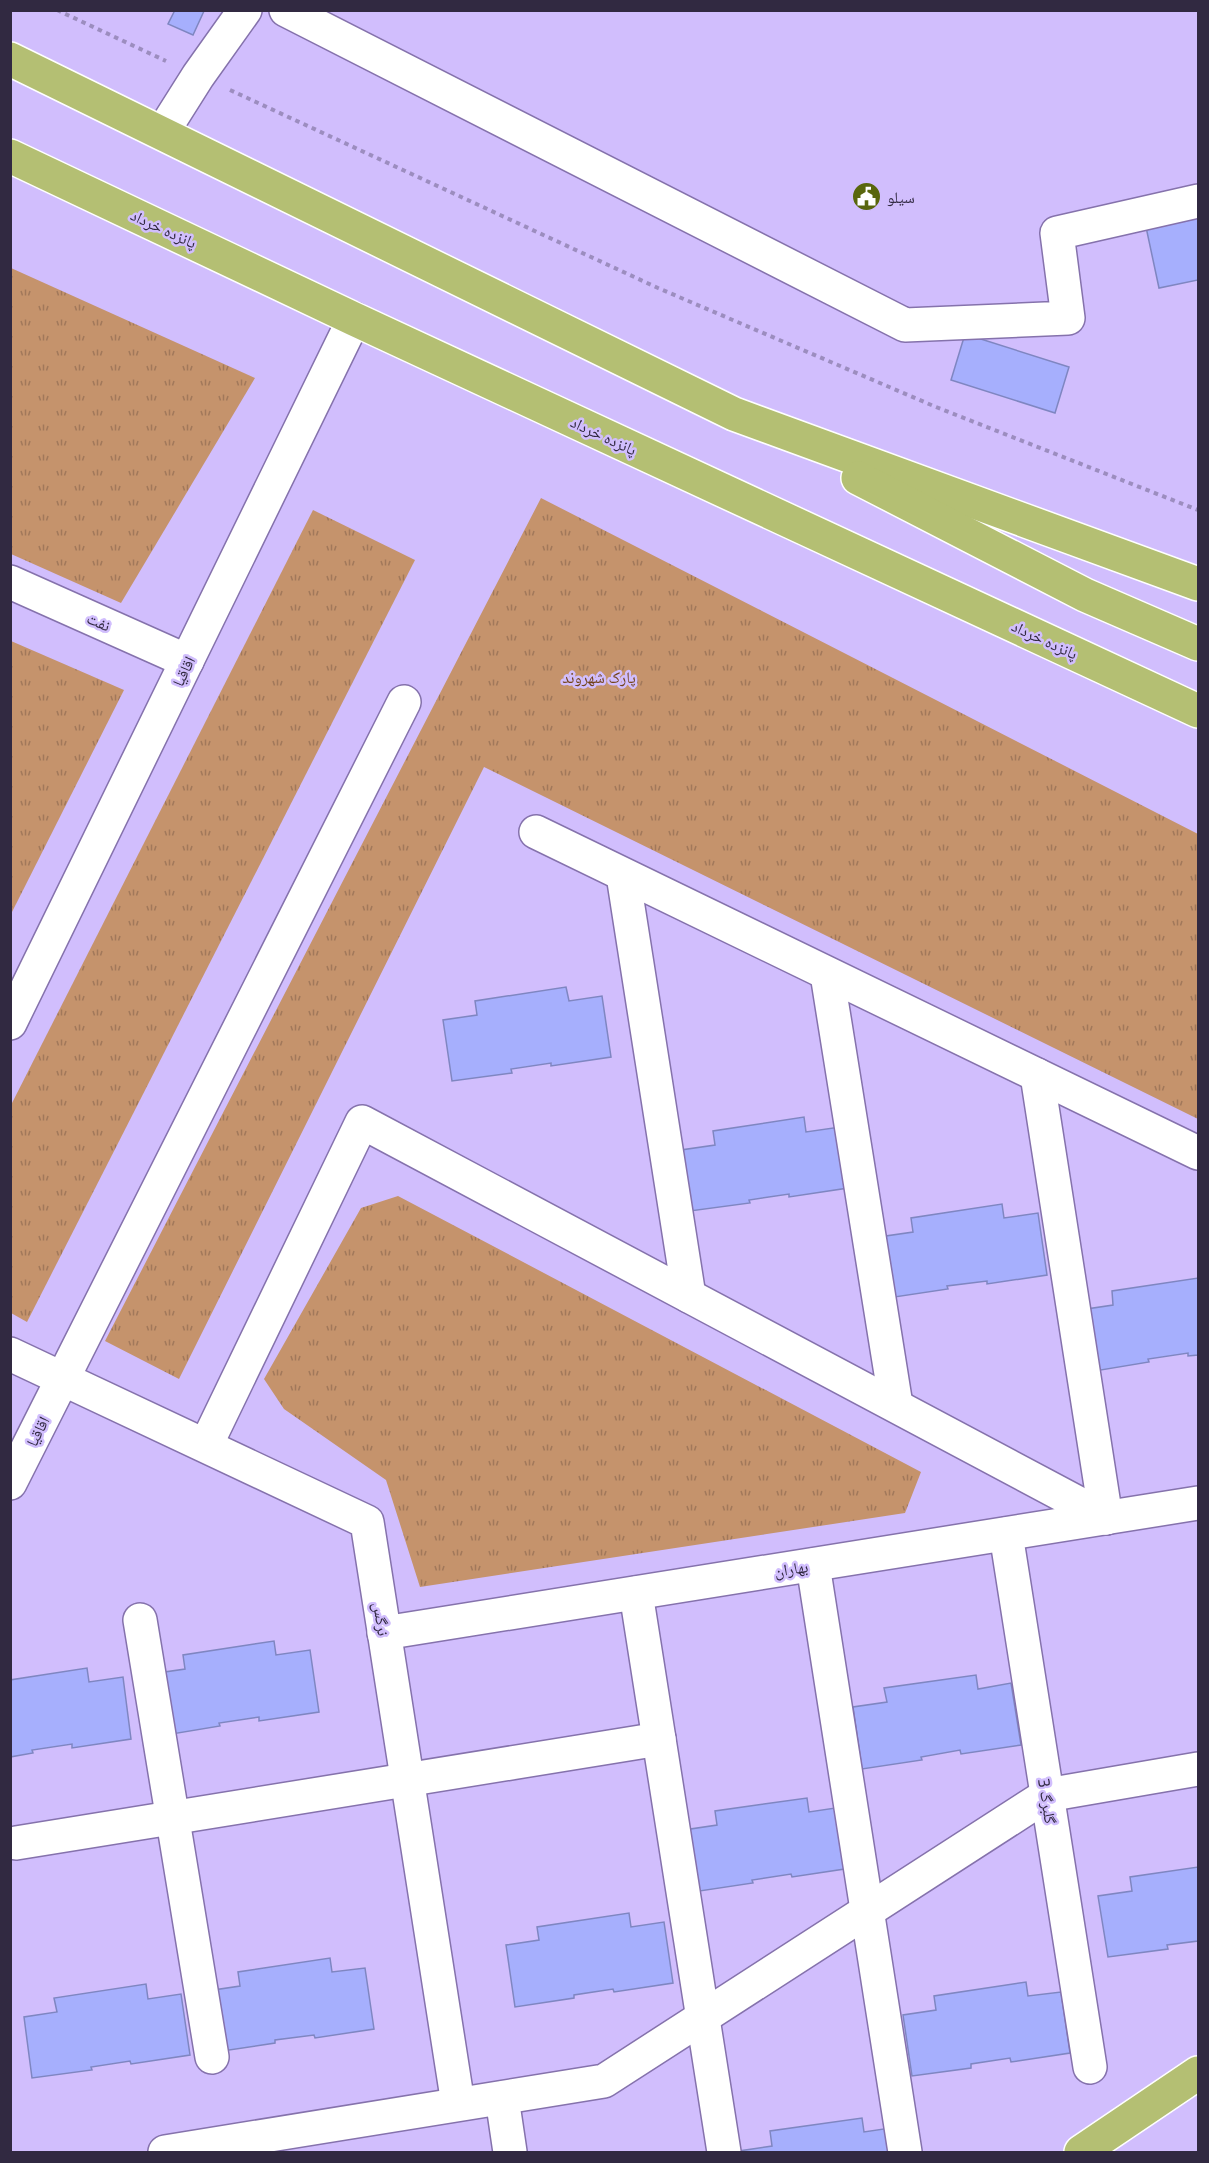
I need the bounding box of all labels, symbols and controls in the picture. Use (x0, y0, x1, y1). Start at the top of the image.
public building icon: سیلو (850, 180, 882, 212)
place label: سیلو (887, 187, 915, 207)
street label: پانزده خرداد (127, 204, 200, 253)
street label: پانزده خرداد (567, 411, 640, 460)
street label: نفت (84, 608, 114, 634)
street label: پانزده خرداد (1008, 615, 1081, 664)
street label: اقاقیا (168, 653, 199, 689)
park label: پارک شهروند (562, 667, 636, 687)
street label: اقاقیا (21, 1413, 53, 1449)
street label: بهاران (773, 1556, 810, 1582)
street label: نرگس (368, 1601, 394, 1637)
street label: گلبرگ 3 (1034, 1777, 1061, 1826)

